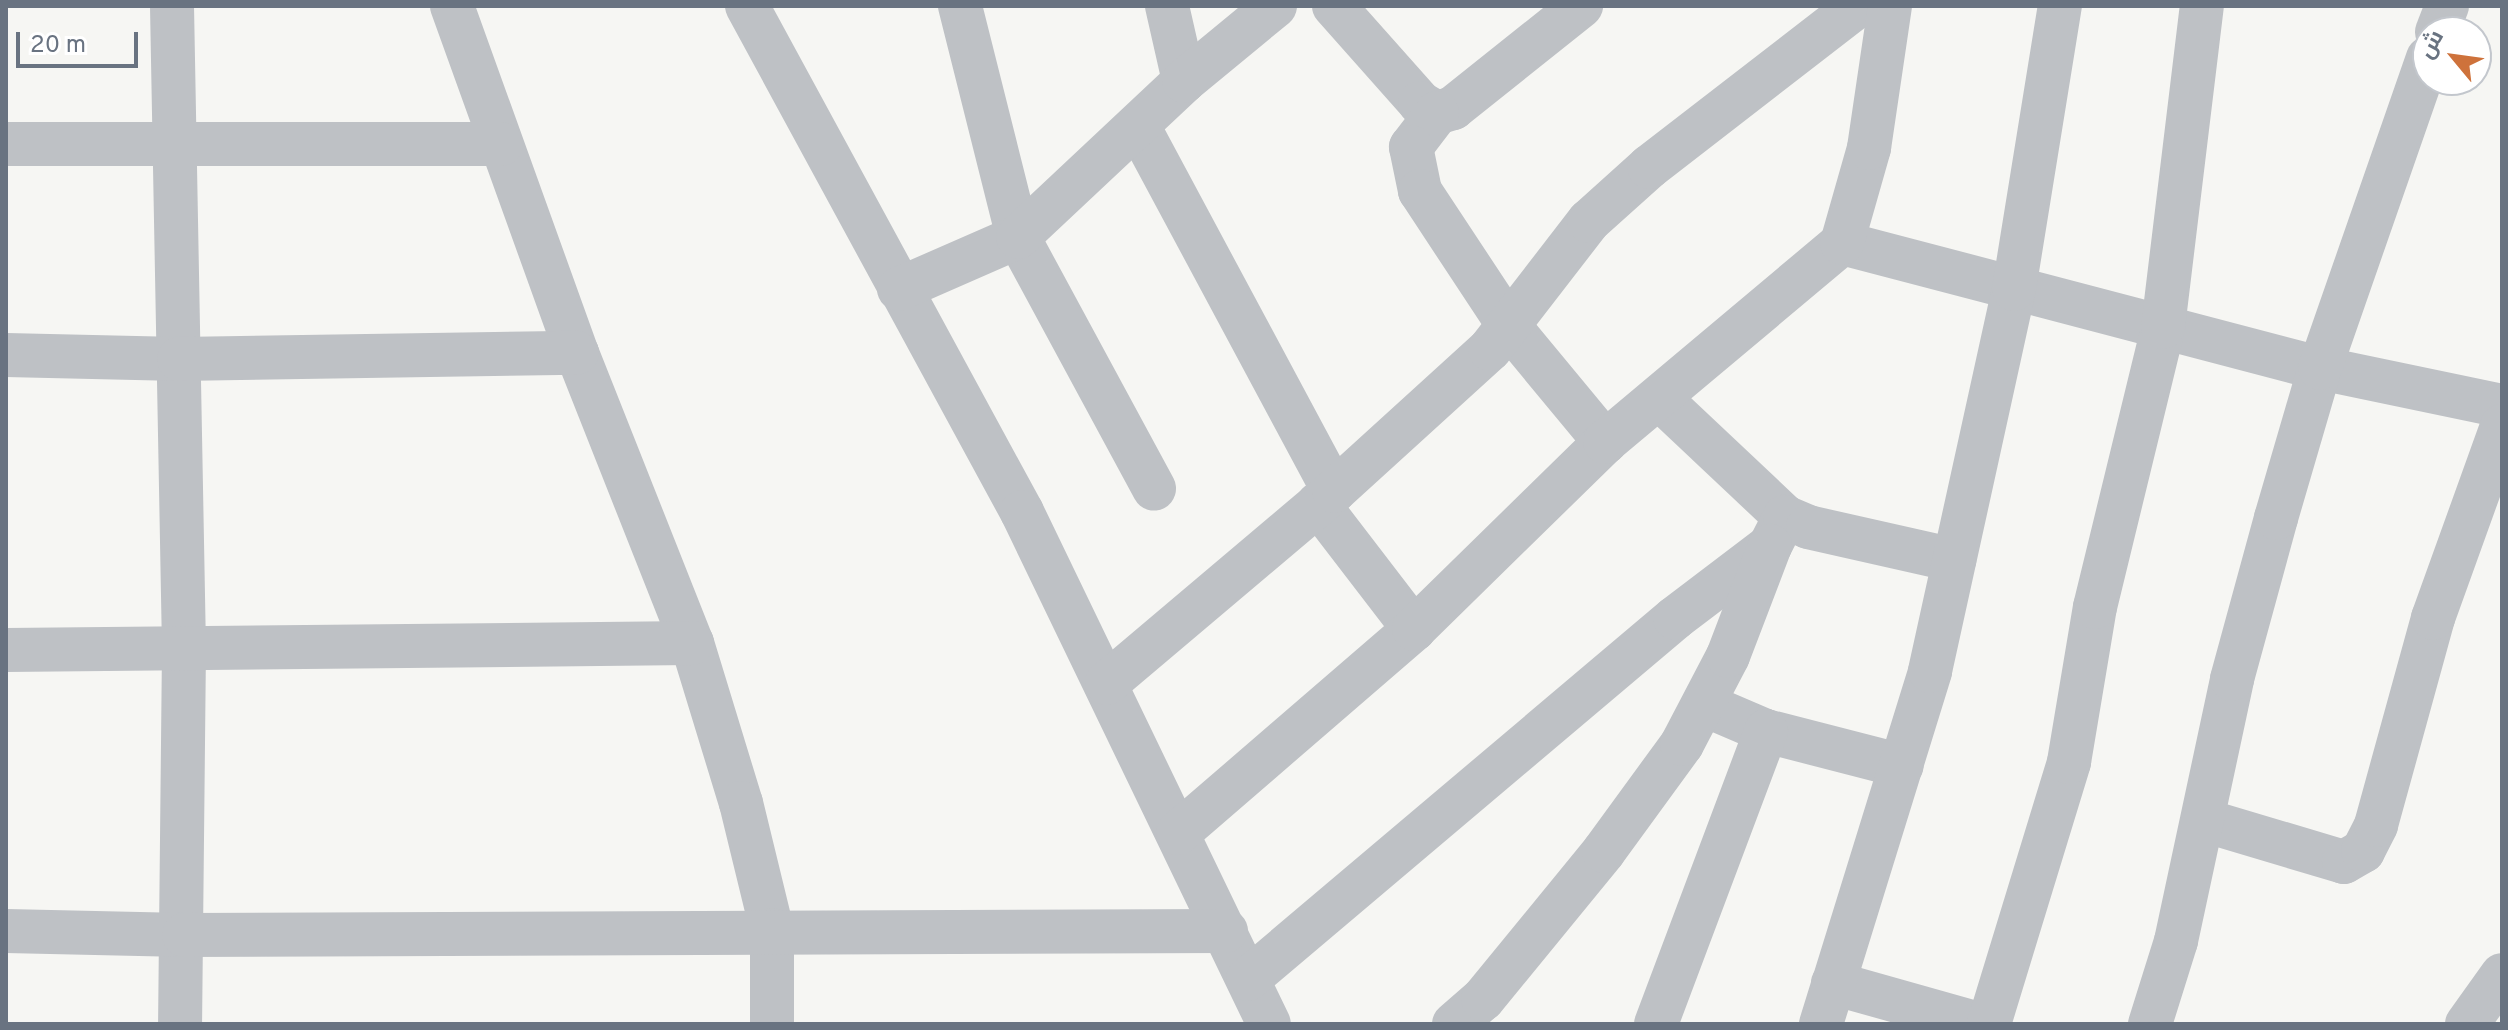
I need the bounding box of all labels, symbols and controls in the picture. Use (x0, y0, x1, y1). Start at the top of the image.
scale bar (20, 16, 142, 66)
north arrow (2412, 16, 2492, 96)
text: ش (2414, 26, 2451, 64)
text: 20 m (30, 31, 86, 61)

